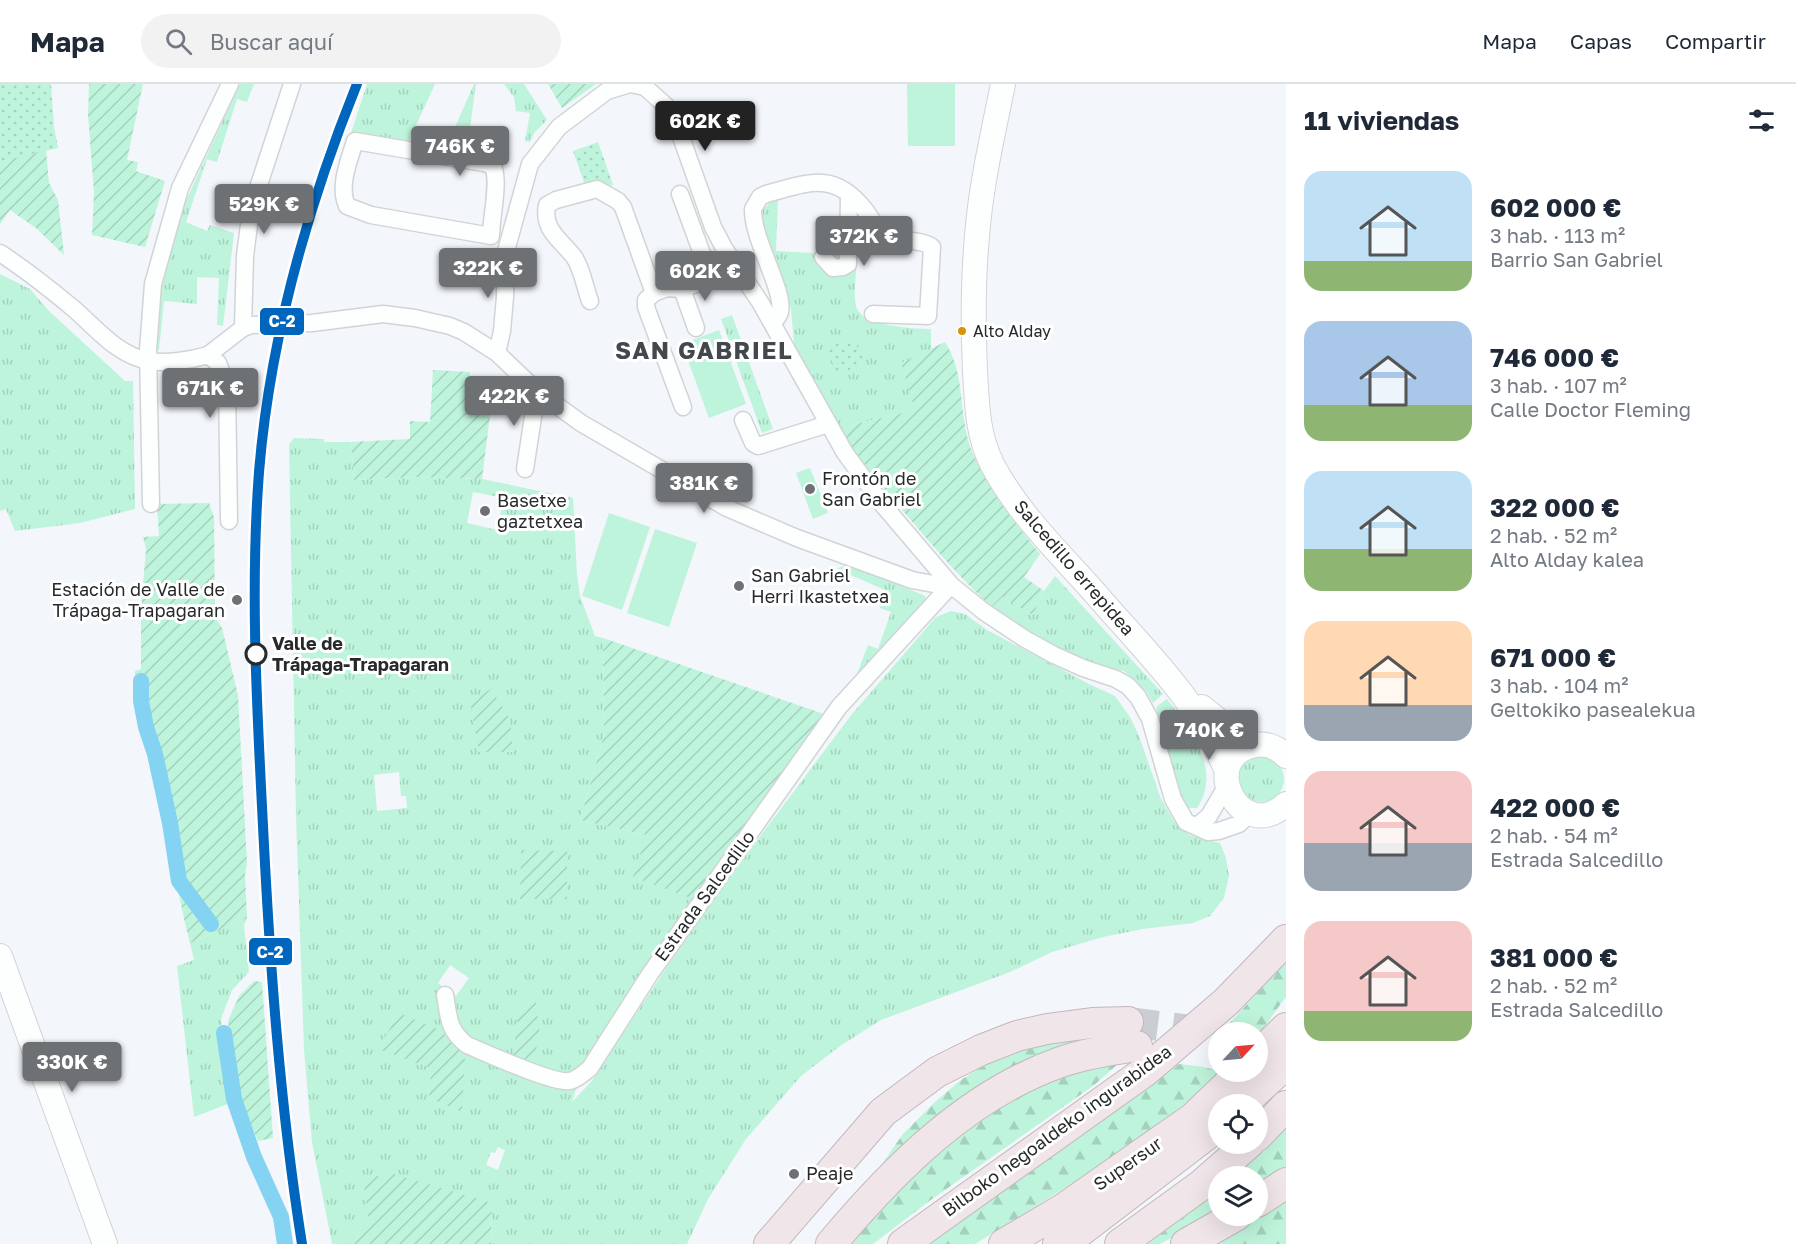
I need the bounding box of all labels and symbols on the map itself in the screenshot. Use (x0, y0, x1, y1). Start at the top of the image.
pin: 602K € (656, 101, 754, 152)
pin: 746K € (411, 126, 509, 177)
pin: 529K € (215, 184, 313, 235)
pin: 372K € (815, 216, 913, 267)
pin: 322K € (439, 248, 537, 299)
pin: 602K € (656, 251, 754, 302)
line badge: C-2 (259, 307, 305, 336)
text: C-2 (268, 311, 296, 331)
place label: Alto Alday (973, 321, 1051, 341)
marker: Alto Alday (956, 325, 968, 337)
district label: SAN GABRIEL (615, 335, 793, 364)
pin: 671K € (161, 368, 259, 419)
pin: 422K € (465, 376, 563, 427)
pin: 381K € (655, 463, 753, 514)
place label: Frontón de San Gabriel (822, 467, 921, 510)
marker: Frontón de San Gabriel (803, 482, 817, 496)
place label: Basetxe gaztetxea (497, 489, 583, 532)
street label: Salcedillo errepidea (1010, 495, 1140, 640)
marker: Basetxe gaztetxea (478, 504, 492, 518)
place label: San Gabriel Herri Ikastetxea (751, 564, 889, 607)
place label: Estación de Valle de Trápaga-Trapagaran (51, 578, 225, 621)
marker: San Gabriel Herri Ikastetxea (732, 579, 746, 593)
marker: Estación de Valle de Trápaga-Trapagaran (230, 593, 244, 607)
place label: Valle de Trápaga-Trapagaran (272, 632, 449, 675)
marker: Valle de Trápaga-Trapagaran (245, 643, 267, 665)
pin: 740K € (1160, 710, 1258, 761)
street label: Estrada Salcedillo (649, 826, 759, 965)
line badge: C-2 (248, 937, 293, 966)
text: C-2 (256, 942, 284, 962)
north arrow (1208, 1022, 1268, 1082)
street label: Bilboko hegoaldeko ingurabidea (938, 1040, 1175, 1221)
pin: 330K € (23, 1042, 121, 1093)
street label: Supersur (1089, 1132, 1166, 1195)
place label: Peaje (806, 1162, 853, 1184)
marker: Peaje (787, 1167, 801, 1181)

